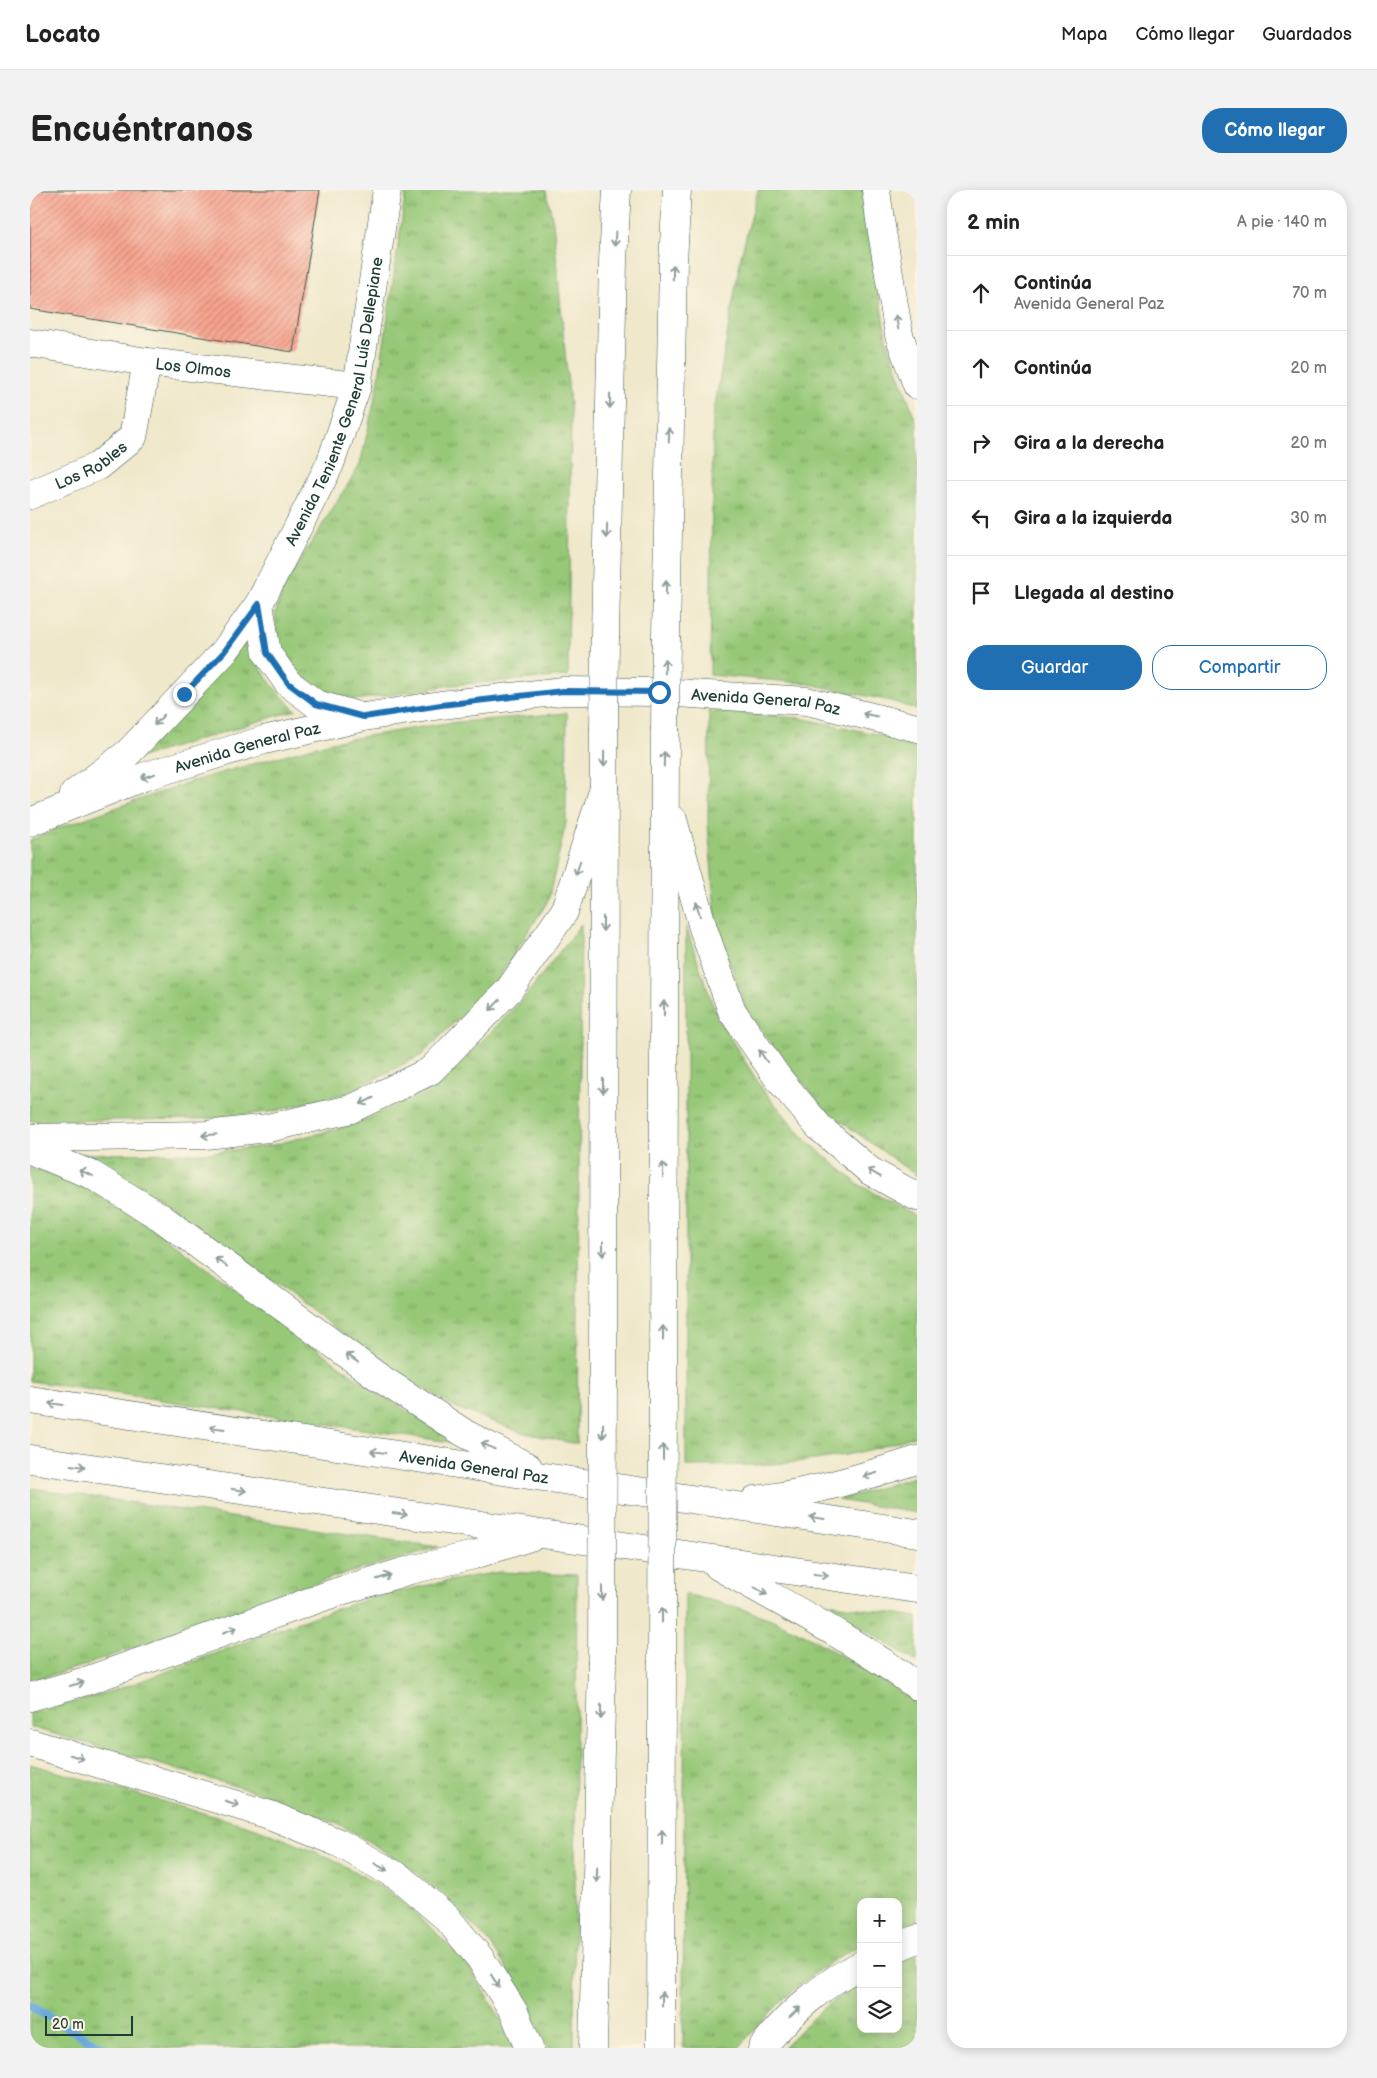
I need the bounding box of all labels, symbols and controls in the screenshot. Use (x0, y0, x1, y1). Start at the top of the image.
text: Locato (25, 20, 100, 49)
text: Mapa (1061, 24, 1107, 45)
text: Cómo llegar (1135, 24, 1234, 45)
text: Guardados (1262, 24, 1352, 45)
button: Cómo llegar (1202, 108, 1347, 153)
text: Encuéntranos (30, 109, 253, 152)
text: 2 min (967, 210, 1020, 235)
text: A pie · 140 m (1237, 213, 1327, 232)
one-way arrow (610, 230, 619, 246)
street label: Avenida Teniente General Luís Dellepiane (282, 255, 388, 549)
one-way arrow (668, 264, 678, 280)
text: Continúa (1014, 272, 1092, 295)
icon: ahead (967, 279, 995, 307)
text: 70 m (1292, 284, 1327, 303)
text: Avenida General Paz (1014, 295, 1164, 314)
one-way arrow (892, 314, 902, 330)
icon: ahead (967, 354, 995, 382)
street label: Los Olmos (154, 355, 232, 383)
text: Continúa (1014, 357, 1092, 380)
text: 20 m (1291, 359, 1327, 378)
one-way arrow (605, 392, 615, 409)
one-way arrow (664, 427, 673, 443)
icon: right (967, 429, 995, 457)
text: Gira a la derecha (1014, 432, 1164, 455)
text: 20 m (1291, 434, 1327, 453)
street label: Los Robles (52, 438, 131, 494)
icon: left (967, 504, 995, 532)
text: Gira a la izquierda (1014, 507, 1172, 530)
text: 30 m (1290, 509, 1327, 528)
one-way arrow (602, 523, 612, 539)
icon: arrive (967, 579, 995, 607)
one-way arrow (661, 580, 671, 596)
text: Llegada al destino (1014, 582, 1174, 605)
button: Guardar (967, 645, 1142, 690)
button: Compartir (1152, 645, 1327, 690)
one-way arrow (660, 658, 670, 674)
route start (648, 681, 671, 704)
route end (173, 683, 196, 706)
street label: Avenida General Paz (691, 686, 843, 720)
one-way arrow (862, 710, 878, 719)
one-way arrow (153, 714, 165, 727)
street label: Avenida General Paz (172, 719, 322, 778)
one-way arrow (599, 750, 609, 766)
one-way arrow (659, 751, 669, 768)
one-way arrow (141, 771, 157, 781)
one-way arrow (573, 859, 583, 875)
one-way arrow (692, 901, 702, 917)
one-way arrow (598, 916, 608, 932)
one-way arrow (489, 998, 501, 1011)
one-way arrow (659, 1000, 669, 1016)
one-way arrow (758, 1050, 768, 1064)
one-way arrow (598, 1078, 608, 1094)
one-way arrow (360, 1097, 375, 1106)
one-way arrow (201, 1130, 217, 1139)
one-way arrow (658, 1163, 668, 1179)
one-way arrow (79, 1167, 94, 1177)
one-way arrow (868, 1168, 882, 1178)
one-way arrow (598, 1240, 608, 1257)
one-way arrow (214, 1257, 228, 1267)
one-way arrow (658, 1325, 668, 1342)
one-way arrow (345, 1353, 359, 1363)
one-way arrow (49, 1399, 65, 1409)
one-way arrow (598, 1422, 608, 1438)
one-way arrow (209, 1423, 225, 1433)
one-way arrow (481, 1441, 496, 1451)
one-way arrow (658, 1444, 668, 1460)
one-way arrow (370, 1447, 386, 1457)
street label: Avenida General Paz (398, 1448, 550, 1489)
one-way arrow (70, 1461, 86, 1471)
one-way arrow (863, 1470, 879, 1480)
one-way arrow (231, 1485, 247, 1495)
one-way arrow (391, 1509, 407, 1519)
one-way arrow (809, 1513, 825, 1523)
one-way arrow (812, 1570, 828, 1580)
one-way arrow (376, 1572, 392, 1582)
one-way arrow (597, 1584, 607, 1601)
one-way arrow (753, 1586, 767, 1596)
one-way arrow (657, 1607, 667, 1623)
one-way arrow (222, 1625, 237, 1634)
one-way arrow (69, 1678, 85, 1688)
one-way arrow (596, 1704, 606, 1720)
one-way arrow (68, 1753, 84, 1763)
one-way arrow (224, 1799, 240, 1809)
one-way arrow (657, 1829, 667, 1846)
one-way arrow (374, 1862, 389, 1872)
one-way arrow (593, 1866, 602, 1882)
map controls (857, 1898, 902, 2033)
button: + (857, 1898, 902, 1943)
button: − (857, 1943, 902, 1988)
one-way arrow (490, 1974, 500, 1988)
button: layers (857, 1988, 902, 2033)
one-way arrow (657, 1992, 667, 2008)
one-way arrow (789, 2007, 801, 2019)
scale bar (45, 2013, 132, 2036)
text: 20 m (52, 2016, 84, 2033)

